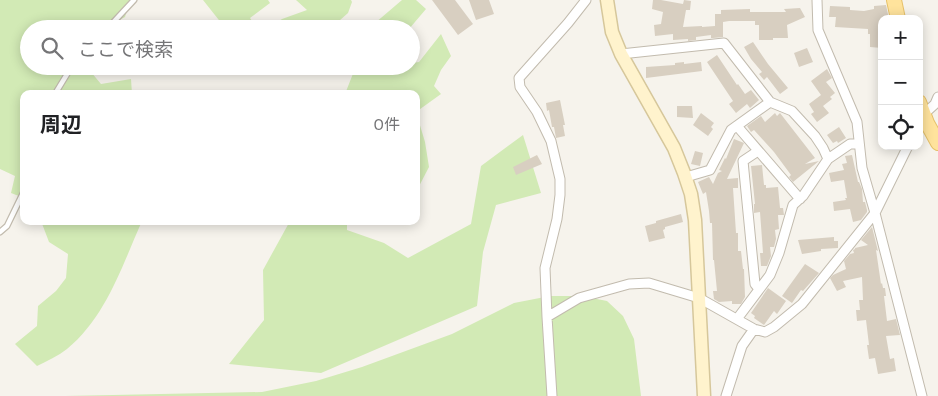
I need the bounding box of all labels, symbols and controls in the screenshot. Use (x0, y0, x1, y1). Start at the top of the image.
map controls (878, 15, 923, 150)
button: + (878, 15, 923, 60)
search box (20, 20, 420, 75)
icon: search (38, 34, 66, 62)
text: ここで検索 (78, 37, 173, 60)
button: − (878, 60, 923, 105)
button: locate (878, 105, 923, 150)
text: 周辺 (40, 111, 82, 136)
text: 0件 (374, 114, 400, 133)

